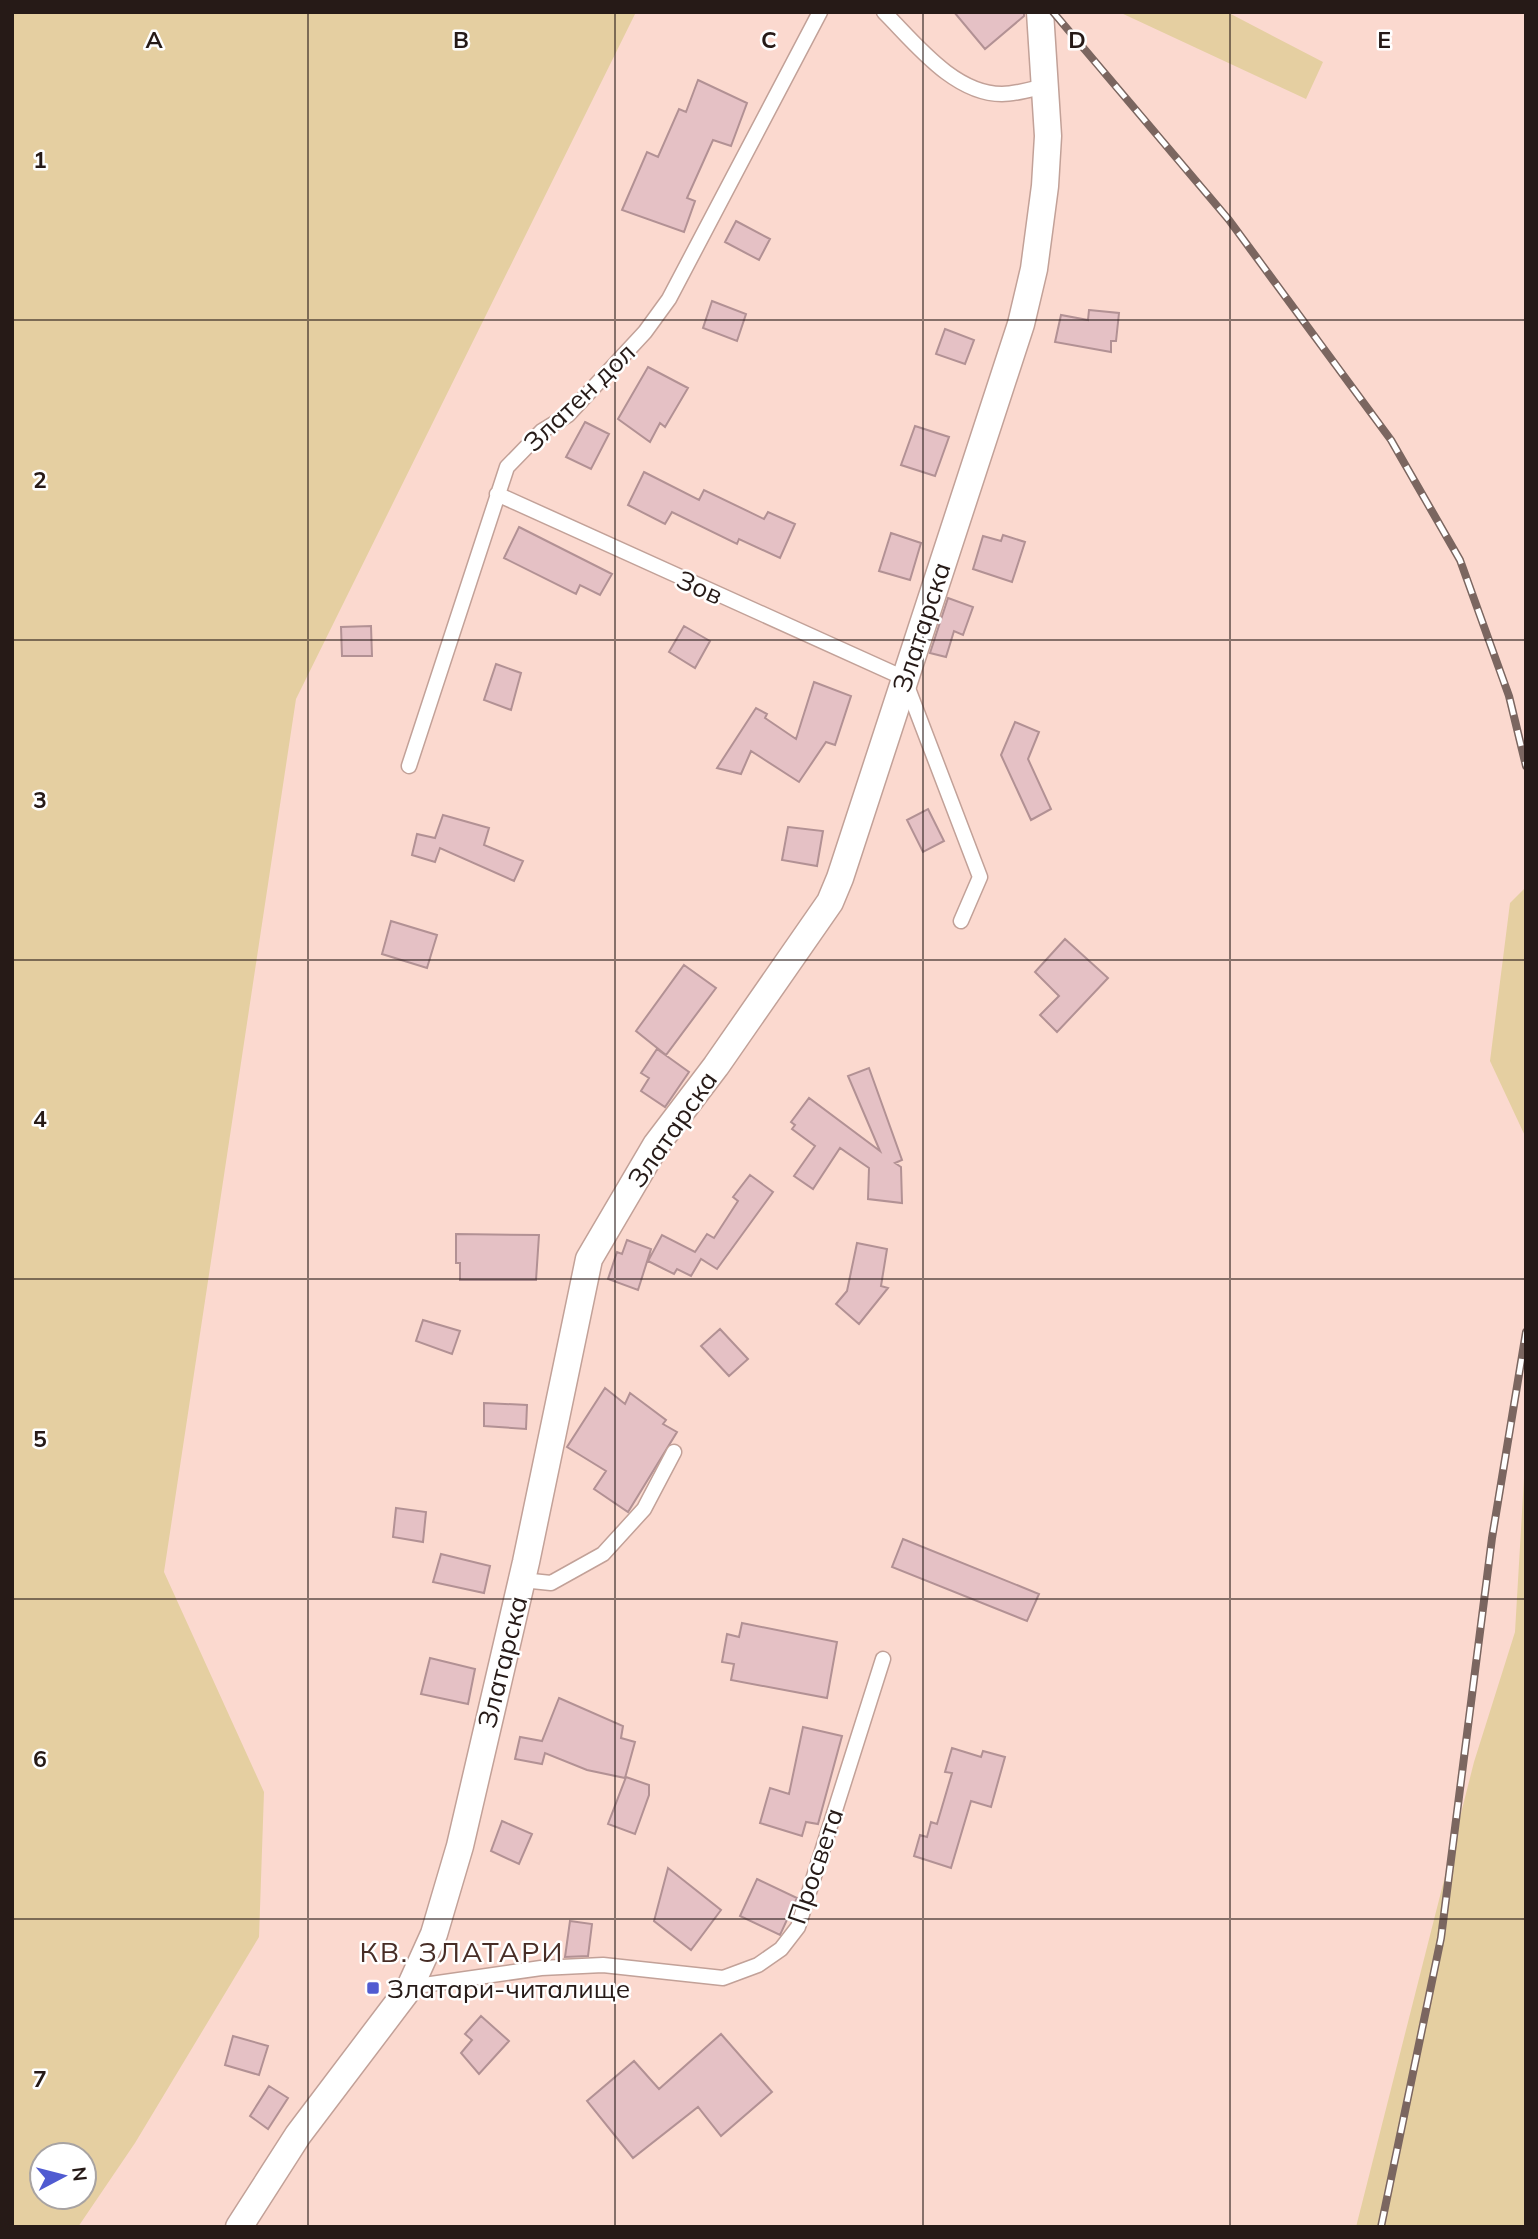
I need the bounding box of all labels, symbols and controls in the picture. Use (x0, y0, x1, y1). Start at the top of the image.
text: A (145, 25, 163, 54)
text: B (453, 25, 469, 54)
text: C (761, 25, 777, 54)
text: D (1068, 25, 1086, 54)
text: E (1377, 25, 1391, 54)
text: 1 (33, 145, 47, 174)
street label: Златен дол (516, 336, 642, 458)
text: 2 (33, 465, 47, 494)
street label: Златарска (885, 558, 957, 696)
street label: Зов (672, 562, 728, 612)
text: 3 (33, 785, 47, 814)
street label: Златарска (620, 1064, 724, 1194)
text: 4 (33, 1104, 47, 1133)
text: 5 (33, 1424, 47, 1453)
street label: Златарска (470, 1593, 534, 1731)
text: 6 (33, 1744, 47, 1773)
street label: Просвета (780, 1804, 850, 1928)
district label: КВ. ЗЛАТАРИ (360, 1934, 564, 1969)
place label: Златари-читалище (387, 1972, 630, 2005)
marker: Златари-читалище (365, 1980, 381, 1996)
text: 7 (33, 2064, 47, 2093)
north arrow (28, 2141, 98, 2211)
text: N (67, 2165, 93, 2183)

